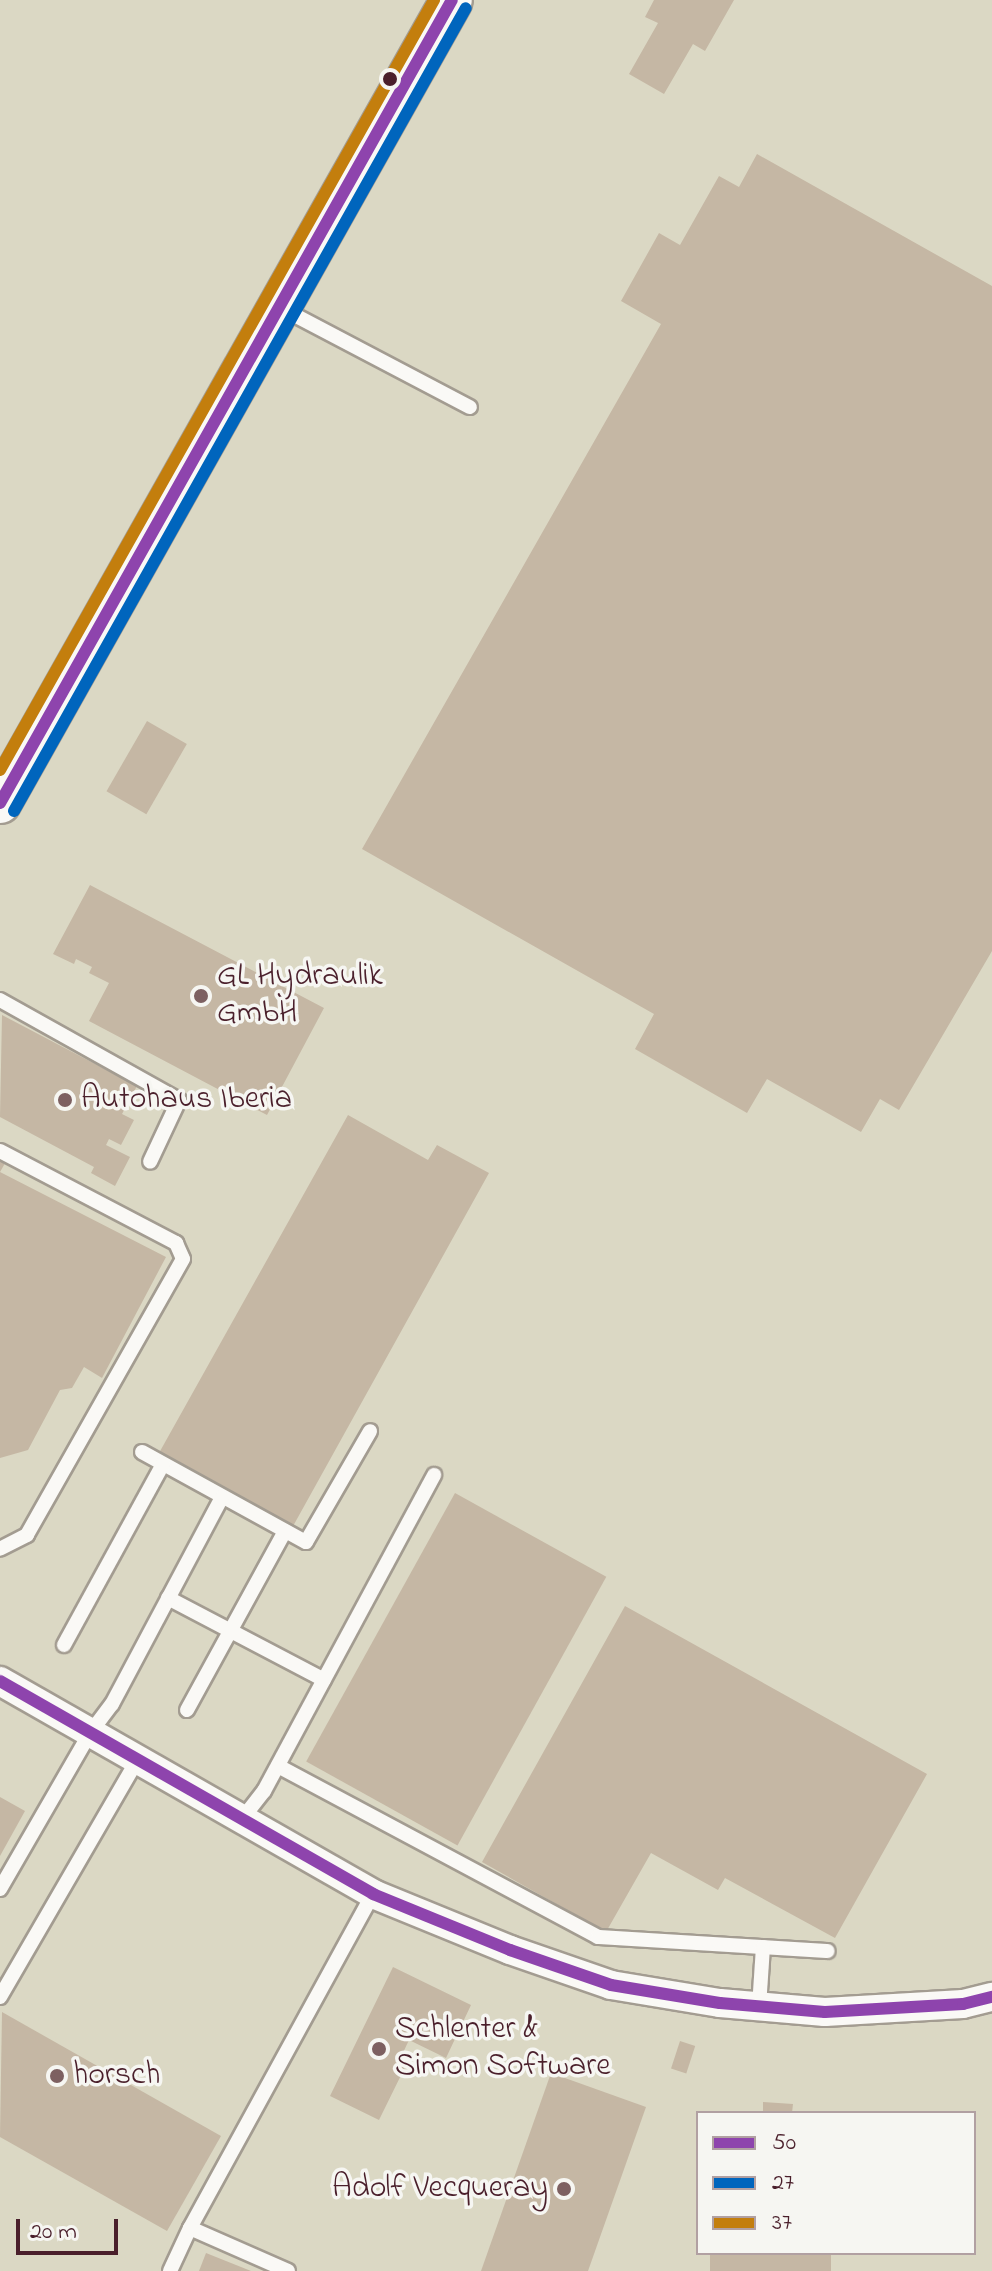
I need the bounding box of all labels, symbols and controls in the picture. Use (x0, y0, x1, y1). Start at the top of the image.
unlabelled marker (382, 71, 398, 87)
place label: GL Hydraulik GmbH (217, 959, 383, 1034)
marker: GL Hydraulik GmbH (192, 987, 210, 1005)
place label: Autohaus Iberia (81, 1081, 292, 1119)
marker: Autohaus Iberia (56, 1091, 74, 1109)
place label: Schlenter & Simon Software (395, 2012, 611, 2087)
marker: Schlenter & Simon Software (370, 2040, 388, 2058)
place label: horsch (73, 2057, 160, 2095)
marker: horsch (48, 2067, 66, 2085)
legend (696, 2111, 976, 2255)
text: 50 (772, 2126, 796, 2161)
text: 27 (772, 2166, 794, 2201)
place label: Adolf Vecqueray (332, 2170, 548, 2208)
marker: Adolf Vecqueray (555, 2180, 573, 2198)
scale bar (20, 2203, 122, 2253)
text: 37 (772, 2206, 792, 2241)
text: 20 m (30, 2215, 77, 2250)

